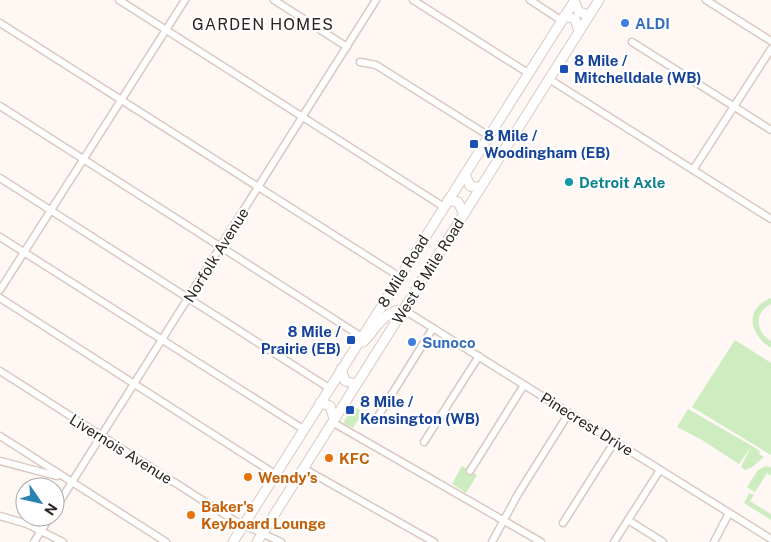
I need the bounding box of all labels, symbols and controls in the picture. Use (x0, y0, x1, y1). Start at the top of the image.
district label: GARDEN HOMES (192, 15, 334, 34)
place label: ALDI (635, 15, 670, 32)
marker: ALDI (619, 17, 631, 29)
place label: 8 Mile / Mitchelldale (WB) (574, 52, 702, 86)
marker: 8 Mile / Mitchelldale (WB) (558, 63, 570, 75)
place label: 8 Mile / Woodingham (EB) (484, 127, 610, 161)
marker: 8 Mile / Woodingham (EB) (468, 138, 480, 150)
place label: Detroit Axle (579, 174, 665, 191)
marker: Detroit Axle (563, 176, 575, 188)
street label: Norfolk Avenue (180, 205, 252, 305)
street label: West 8 Mile Road (389, 215, 467, 327)
street label: 8 Mile Road (374, 232, 432, 310)
place label: 8 Mile / Prairie (EB) (261, 323, 341, 357)
marker: 8 Mile / Prairie (EB) (345, 334, 357, 346)
place label: Sunoco (422, 334, 476, 351)
marker: Sunoco (406, 336, 418, 348)
street label: Pinecrest Drive (538, 389, 636, 459)
place label: 8 Mile / Kensington (WB) (360, 393, 480, 427)
marker: 8 Mile / Kensington (WB) (344, 404, 356, 416)
street label: Livernois Avenue (67, 411, 175, 487)
place label: KFC (339, 450, 370, 467)
marker: KFC (323, 452, 335, 464)
place label: Wendy's (258, 469, 318, 486)
marker: Wendy's (242, 471, 254, 483)
north arrow (15, 477, 65, 527)
place label: Baker's Keyboard Lounge (201, 498, 326, 532)
text: N (41, 500, 60, 518)
marker: Baker's Keyboard Lounge (185, 509, 197, 521)

